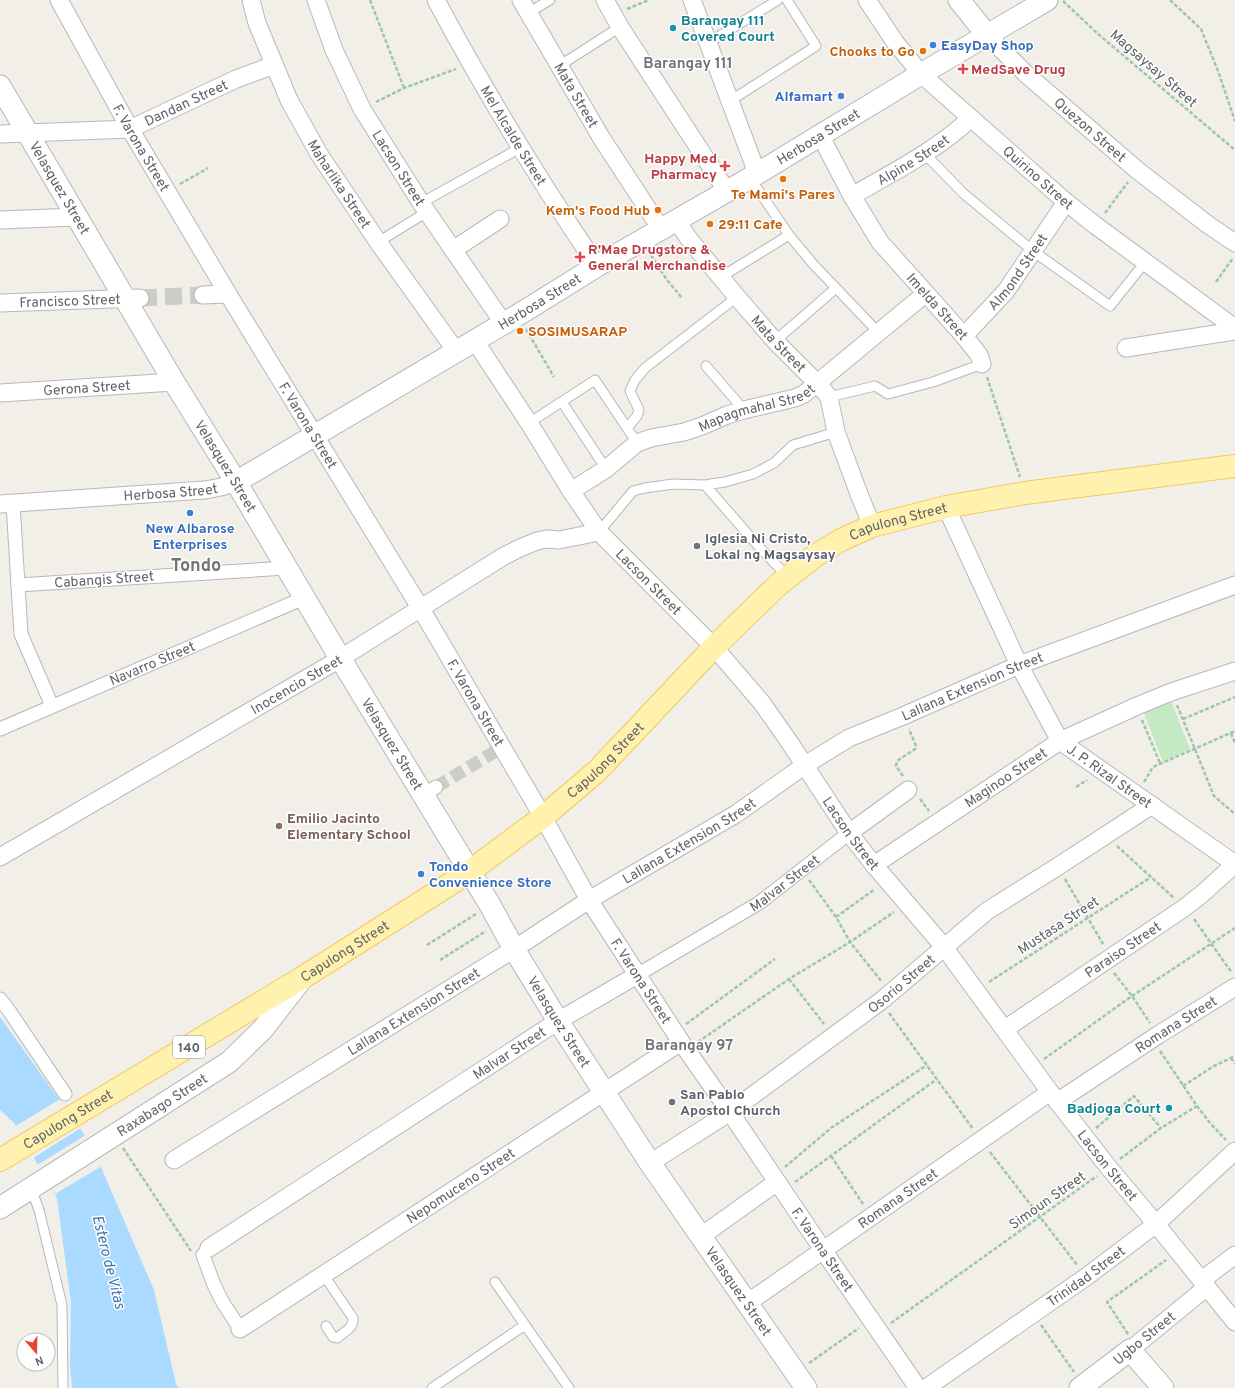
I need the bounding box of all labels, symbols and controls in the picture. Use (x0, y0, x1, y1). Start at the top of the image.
place label: Barangay 111 Covered Court (681, 13, 775, 46)
marker: Barangay 111 Covered Court (668, 23, 678, 33)
street label: Magsaysay Street (1106, 27, 1200, 112)
place label: EasyDay Shop (941, 38, 1034, 55)
marker: EasyDay Shop (928, 40, 938, 50)
place label: Chooks to Go (830, 44, 915, 61)
marker: Chooks to Go (918, 46, 928, 56)
district label: Barangay 111 (643, 55, 733, 74)
street label: Mata Street (550, 60, 601, 131)
place label: MedSave Drug (971, 62, 1066, 79)
marker: MedSave Drug (958, 64, 968, 74)
street label: Dandan Street (142, 77, 231, 131)
street label: Mel Alcalde Street (476, 83, 549, 189)
place label: Alfamart (774, 89, 833, 106)
marker: Alfamart (836, 91, 846, 101)
street label: Quezon Street (1050, 95, 1129, 166)
street label: F. Varona Street (108, 102, 172, 195)
street label: Herbosa Street (774, 106, 864, 170)
street label: Lacson Street (368, 128, 428, 210)
street label: Alpine Street (875, 132, 954, 190)
street label: Maharlika Street (303, 137, 373, 232)
street label: Velasquez Street (25, 139, 92, 238)
street label: Quirino Street (998, 143, 1076, 214)
place label: Happy Med Pharmacy (644, 151, 717, 184)
marker: Happy Med Pharmacy (720, 161, 730, 171)
marker: Te Mami's Pares (778, 174, 788, 184)
place label: Te Mami's Pares (731, 187, 835, 204)
place label: Kem's Food Hub (546, 203, 650, 220)
marker: Kem's Food Hub (653, 205, 663, 215)
place label: 29:11 Cafe (718, 217, 783, 234)
marker: 29:11 Cafe (705, 219, 715, 229)
street label: Almond Street (985, 231, 1052, 315)
place label: R'Mae Drugstore & General Merchandise (588, 242, 726, 275)
marker: R'Mae Drugstore & General Merchandise (575, 252, 585, 262)
street label: Imelda Street (902, 270, 971, 344)
street label: Herbosa Street (496, 271, 585, 335)
street label: Francisco Street (19, 292, 121, 312)
street label: Mata Street (747, 312, 809, 377)
place label: SOSIMUSARAP (528, 324, 627, 341)
marker: SOSIMUSARAP (515, 326, 525, 336)
street label: Gerona Street (43, 378, 131, 400)
street label: F. Varona Street (274, 380, 340, 472)
street label: Mapagmahal Street (696, 381, 819, 436)
street label: Velasquez Street (190, 418, 259, 516)
street label: Herbosa Street (123, 481, 219, 506)
street label: Capulong Street (847, 500, 949, 545)
marker: New Albarose Enterprises (185, 508, 195, 518)
place label: New Albarose Enterprises (145, 521, 235, 554)
place label: Iglesia Ni Cristo, Lokal ng Magsaysay (705, 531, 836, 564)
marker: Iglesia Ni Cristo, Lokal ng Magsaysay (692, 541, 702, 551)
street label: Lacson Street (611, 546, 684, 619)
district label: Tondo (171, 555, 221, 578)
street label: Cabangis Street (54, 569, 155, 592)
street label: Navarro Street (107, 639, 198, 690)
street label: Lallana Extension Street (899, 650, 1046, 726)
street label: Inocencio Street (248, 652, 346, 719)
street label: F. Varona Street (442, 657, 507, 750)
street label: Velasquez Street (356, 695, 425, 794)
street label: Capulong Street (564, 719, 648, 803)
street label: J. P. Rizal Street (1063, 741, 1154, 813)
street label: Maginoo Street (962, 745, 1051, 812)
street label: Lacson Street (818, 794, 882, 874)
street label: Lallana Extension Street (620, 795, 760, 888)
place label: Emilio Jacinto Elementary School (287, 811, 411, 844)
marker: Emilio Jacinto Elementary School (274, 821, 284, 831)
street label: Malvar Street (747, 852, 824, 916)
place label: Tondo Convenience Store (429, 859, 552, 892)
marker: Tondo Convenience Store (416, 869, 426, 879)
street label: Mustasa Street (1015, 894, 1103, 959)
street label: Capulong Street (298, 918, 393, 987)
street label: Paraiso Street (1082, 919, 1165, 982)
street label: F. Varona Street (606, 936, 674, 1028)
street label: Osorio Street (865, 952, 939, 1018)
street label: Lallana Extension Street (345, 965, 484, 1060)
street label: Velasquez Street (523, 974, 593, 1071)
street label: Romana Street (1133, 993, 1221, 1058)
street label: Malvar Street (470, 1024, 550, 1084)
road number: 140 (173, 1036, 205, 1058)
district label: Barangay 97 (645, 1037, 733, 1056)
street label: Raxabago Street (114, 1071, 211, 1141)
street label: Capulong Street (20, 1087, 116, 1154)
place label: San Pablo Apostol Church (680, 1087, 781, 1120)
marker: San Pablo Apostol Church (667, 1097, 677, 1107)
place label: Badjoga Court (1067, 1101, 1161, 1118)
marker: Badjoga Court (1164, 1103, 1174, 1113)
street label: Lacson Street (1073, 1127, 1140, 1205)
street label: Nepomuceno Street (404, 1145, 519, 1228)
street label: Romana Street (855, 1166, 942, 1233)
street label: Simoun Street (1006, 1169, 1089, 1234)
street label: F. Varona Street (787, 1205, 856, 1296)
water label: Estero de Vitas (87, 1213, 128, 1312)
street label: Trinidad Street (1044, 1243, 1129, 1311)
street label: Velasquez Street (701, 1244, 774, 1340)
street label: Ugbo Street (1110, 1309, 1180, 1369)
north arrow (16, 1332, 56, 1372)
text: N (33, 1353, 45, 1368)

